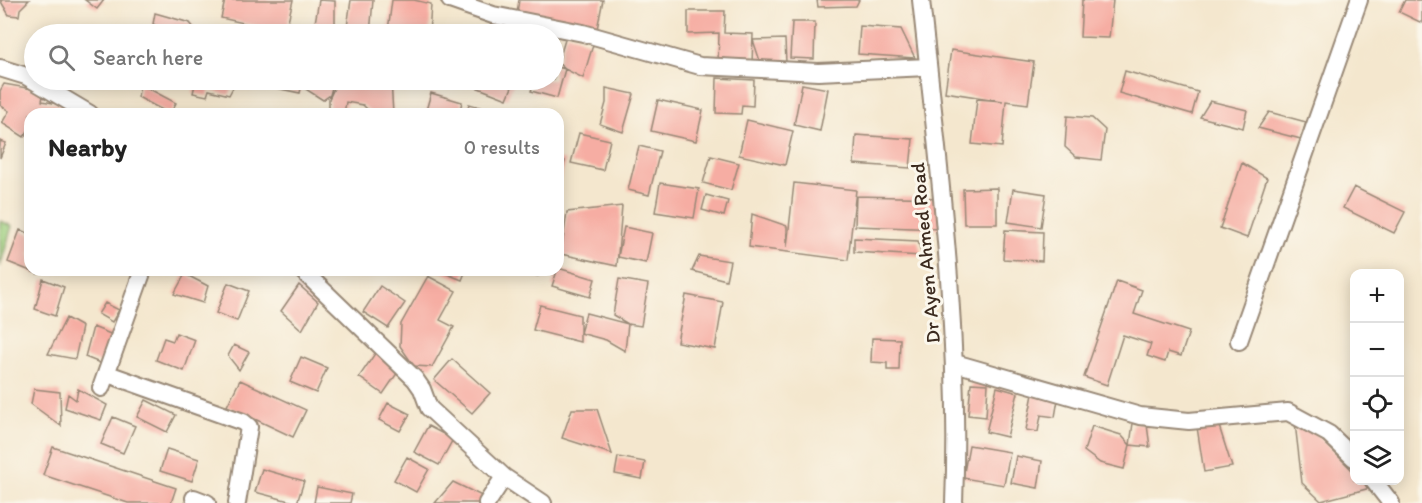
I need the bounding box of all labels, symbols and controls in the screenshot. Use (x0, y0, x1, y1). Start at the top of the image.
search box (24, 24, 564, 90)
icon: search (45, 41, 78, 74)
text: Search here (93, 44, 203, 71)
text: Nearby (48, 131, 127, 163)
text: 0 results (464, 135, 540, 159)
street label: Dr Ayen Ahmed Road (905, 162, 945, 344)
map controls (1350, 269, 1404, 485)
button: + (1350, 269, 1404, 323)
button: − (1350, 323, 1404, 377)
button: locate (1350, 377, 1404, 431)
button: layers (1350, 431, 1404, 485)

